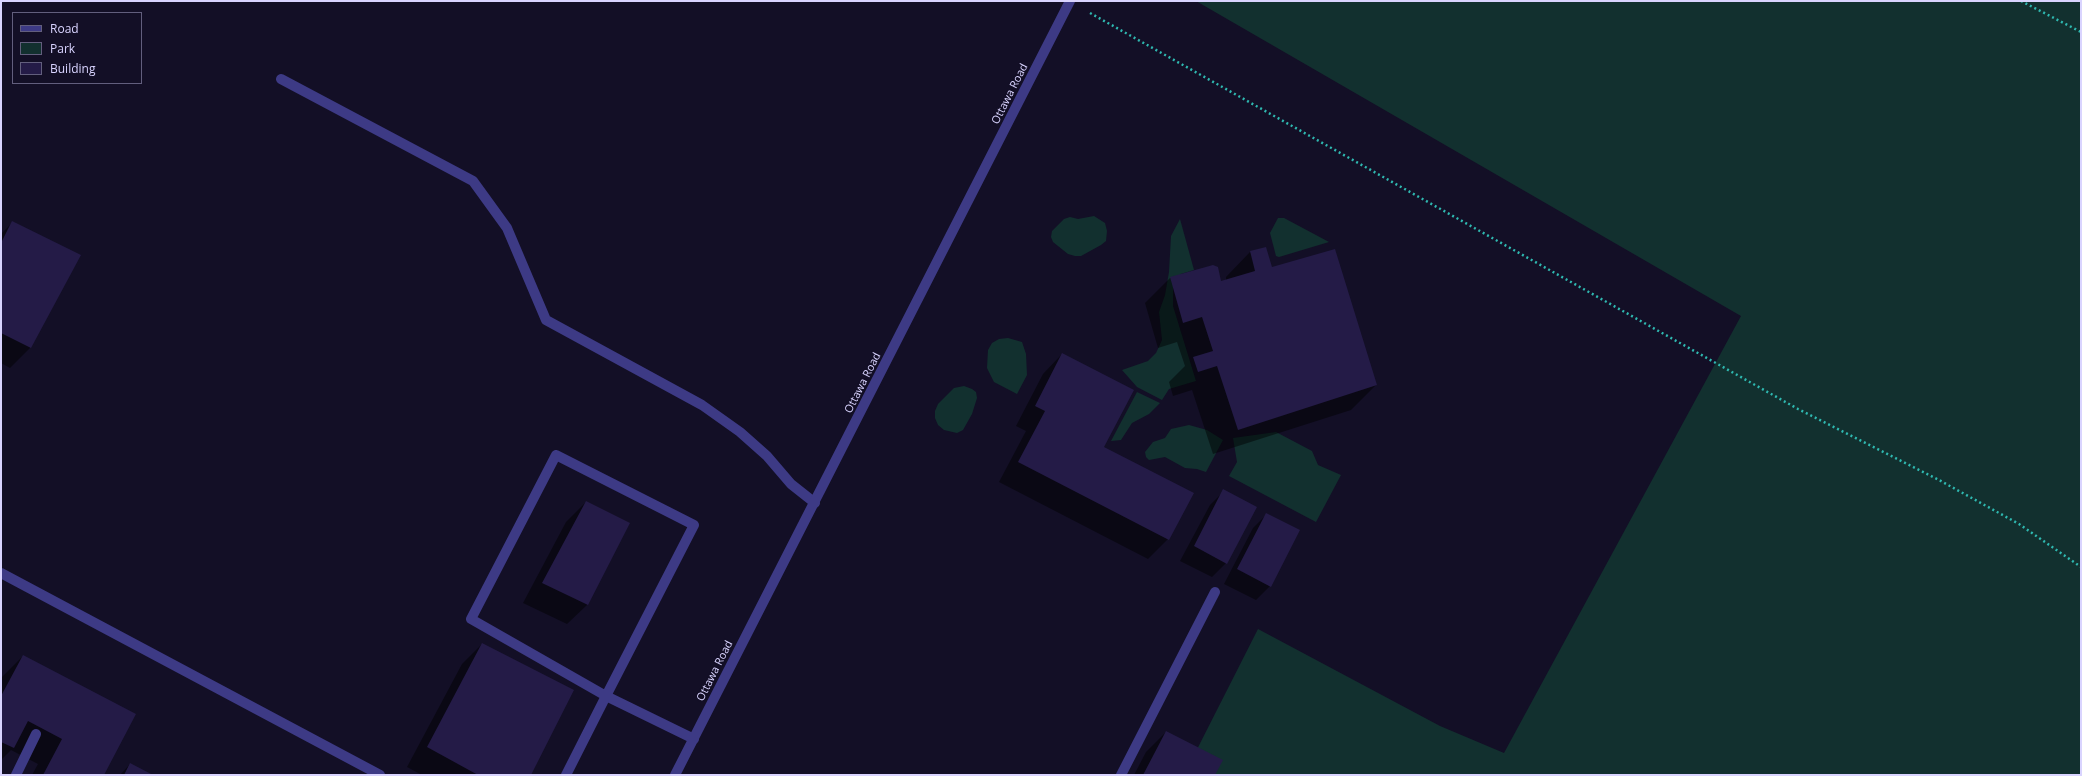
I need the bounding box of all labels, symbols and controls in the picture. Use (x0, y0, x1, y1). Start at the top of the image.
legend (12, 12, 142, 84)
text: Road (50, 20, 79, 37)
text: Park (50, 40, 75, 57)
text: Building (50, 60, 95, 77)
street label: Ottawa Road (989, 61, 1031, 127)
street label: Ottawa Road (842, 350, 884, 416)
street label: Ottawa Road (694, 638, 736, 704)

